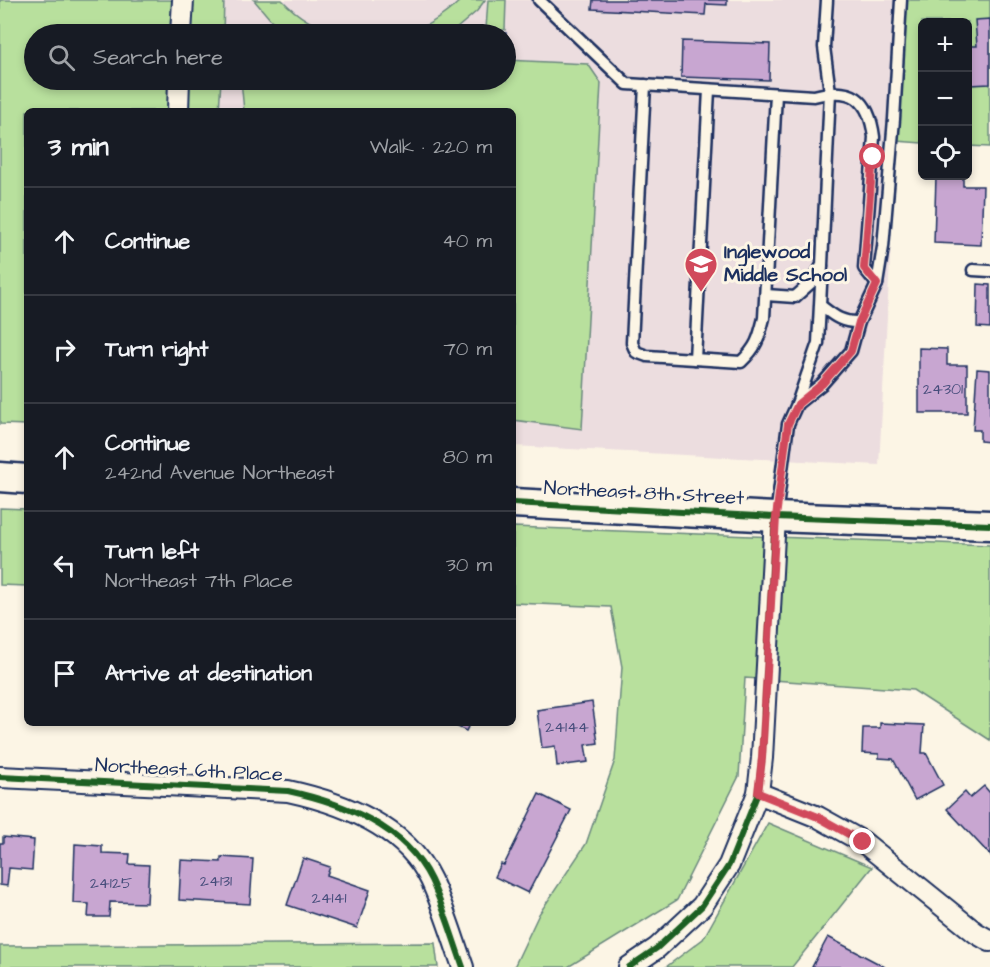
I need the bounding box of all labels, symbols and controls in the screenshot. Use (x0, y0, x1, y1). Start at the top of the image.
map controls (918, 18, 972, 180)
button: + (918, 18, 972, 72)
search box (24, 24, 516, 90)
icon: search (45, 41, 78, 74)
text: Search here (93, 42, 223, 73)
button: − (918, 72, 972, 126)
button: locate (918, 126, 972, 180)
text: 3 min (48, 129, 109, 165)
text: Walk · 220 m (370, 133, 492, 161)
route start (859, 143, 885, 169)
icon: ahead (48, 225, 81, 258)
text: Continue (105, 226, 190, 257)
text: 40 m (442, 227, 492, 255)
place label: Inglewood Middle School (724, 238, 847, 289)
school or university icon: Inglewood Middle School (683, 246, 719, 293)
icon: right (48, 333, 81, 366)
text: Turn right (105, 334, 208, 365)
text: 70 m (444, 335, 492, 363)
house number: 24301 (923, 378, 963, 400)
text: Continue (105, 428, 190, 459)
icon: ahead (48, 441, 81, 474)
text: 80 m (443, 443, 492, 471)
text: 242nd Avenue Northeast (105, 459, 335, 487)
street label: Northeast 8th Street (543, 474, 745, 512)
text: Turn left (105, 536, 199, 567)
icon: left (48, 549, 81, 582)
text: 30 m (446, 551, 492, 579)
text: Northeast 7th Place (105, 567, 293, 595)
icon: arrive (48, 657, 81, 690)
text: Arrive at destination (105, 658, 312, 689)
house number: 24144 (545, 716, 589, 738)
street label: Northeast 6th Place (94, 751, 284, 789)
route end (849, 828, 875, 854)
house number: 24131 (200, 870, 232, 892)
house number: 24125 (90, 872, 133, 894)
house number: 24141 (311, 887, 347, 909)

